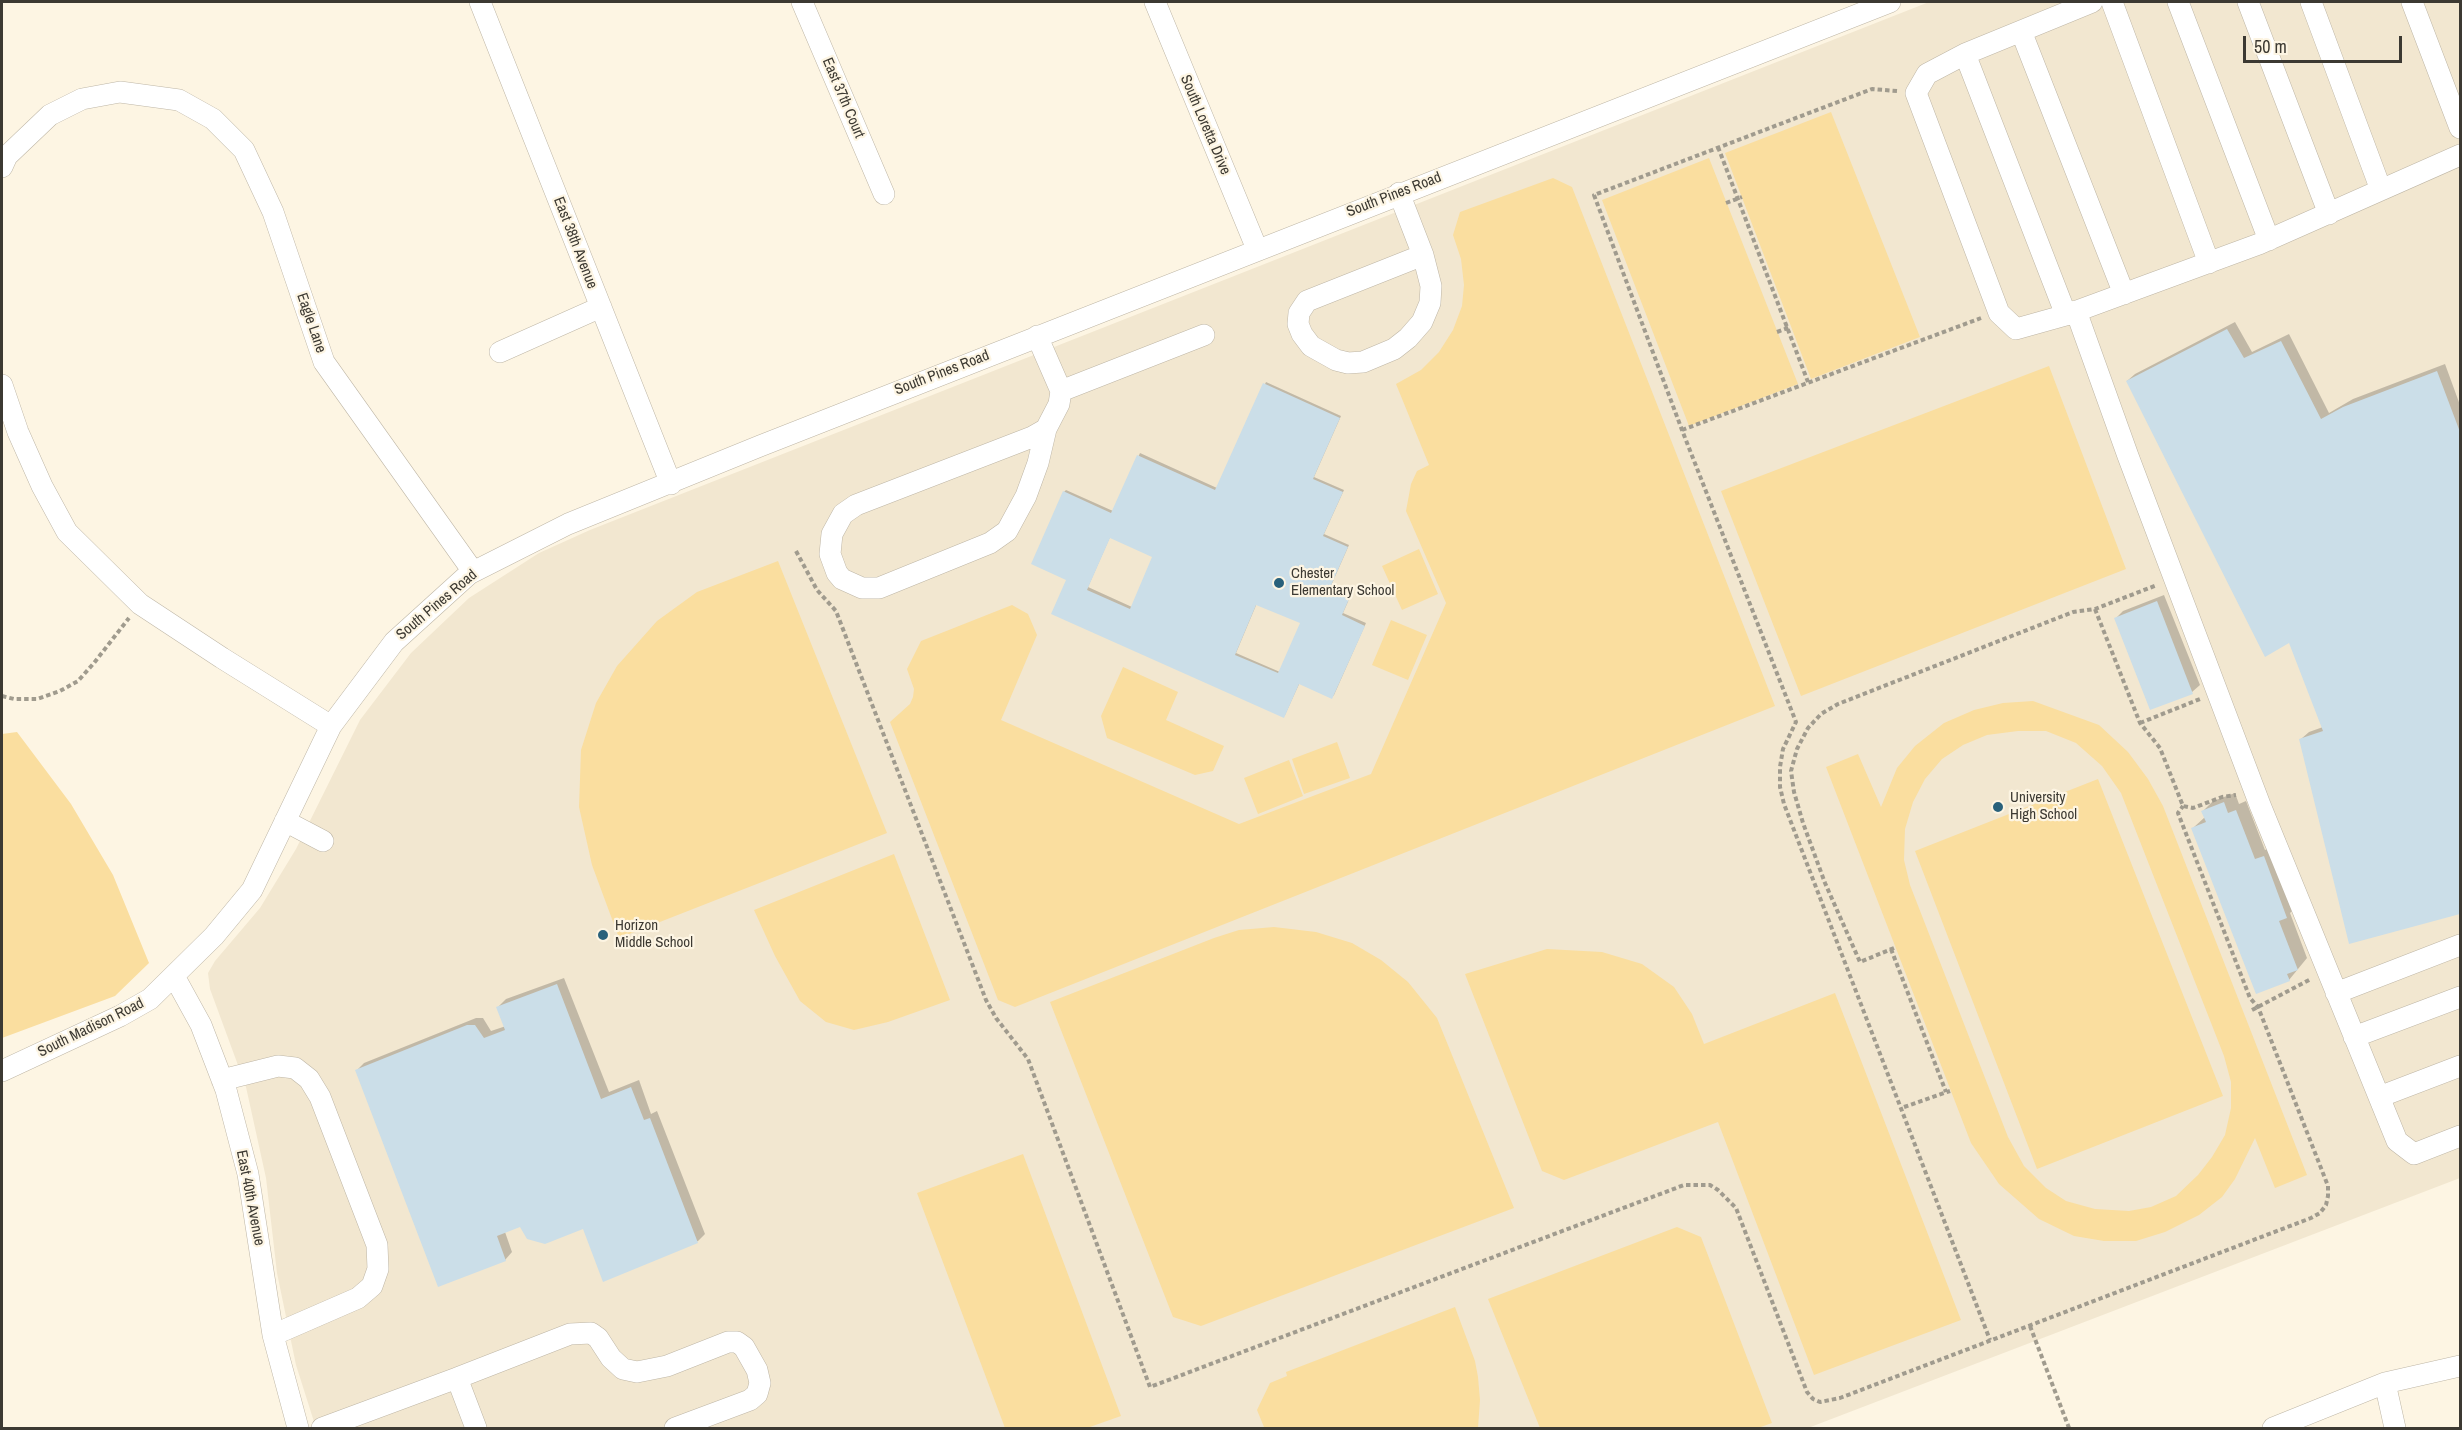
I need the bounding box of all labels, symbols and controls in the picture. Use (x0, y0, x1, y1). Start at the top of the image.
scale bar (2246, 24, 2405, 62)
text: 50 m (2254, 34, 2287, 59)
street label: East 37th Court (818, 55, 868, 141)
street label: South Loretta Drive (1176, 72, 1234, 178)
street label: South Pines Road (1344, 169, 1444, 221)
street label: East 38th Avenue (549, 195, 601, 291)
street label: Eagle Lane (292, 291, 330, 355)
street label: South Pines Road (892, 347, 992, 399)
place label: Chester Elementary School (1291, 565, 1394, 600)
street label: South Pines Road (393, 566, 481, 644)
marker: Chester Elementary School (1272, 576, 1286, 590)
place label: University High School (2010, 789, 2077, 824)
marker: University High School (1991, 800, 2005, 814)
place label: Horizon Middle School (615, 917, 693, 952)
marker: Horizon Middle School (596, 928, 610, 942)
street label: South Madison Road (35, 995, 147, 1061)
street label: East 40th Avenue (232, 1149, 268, 1247)

